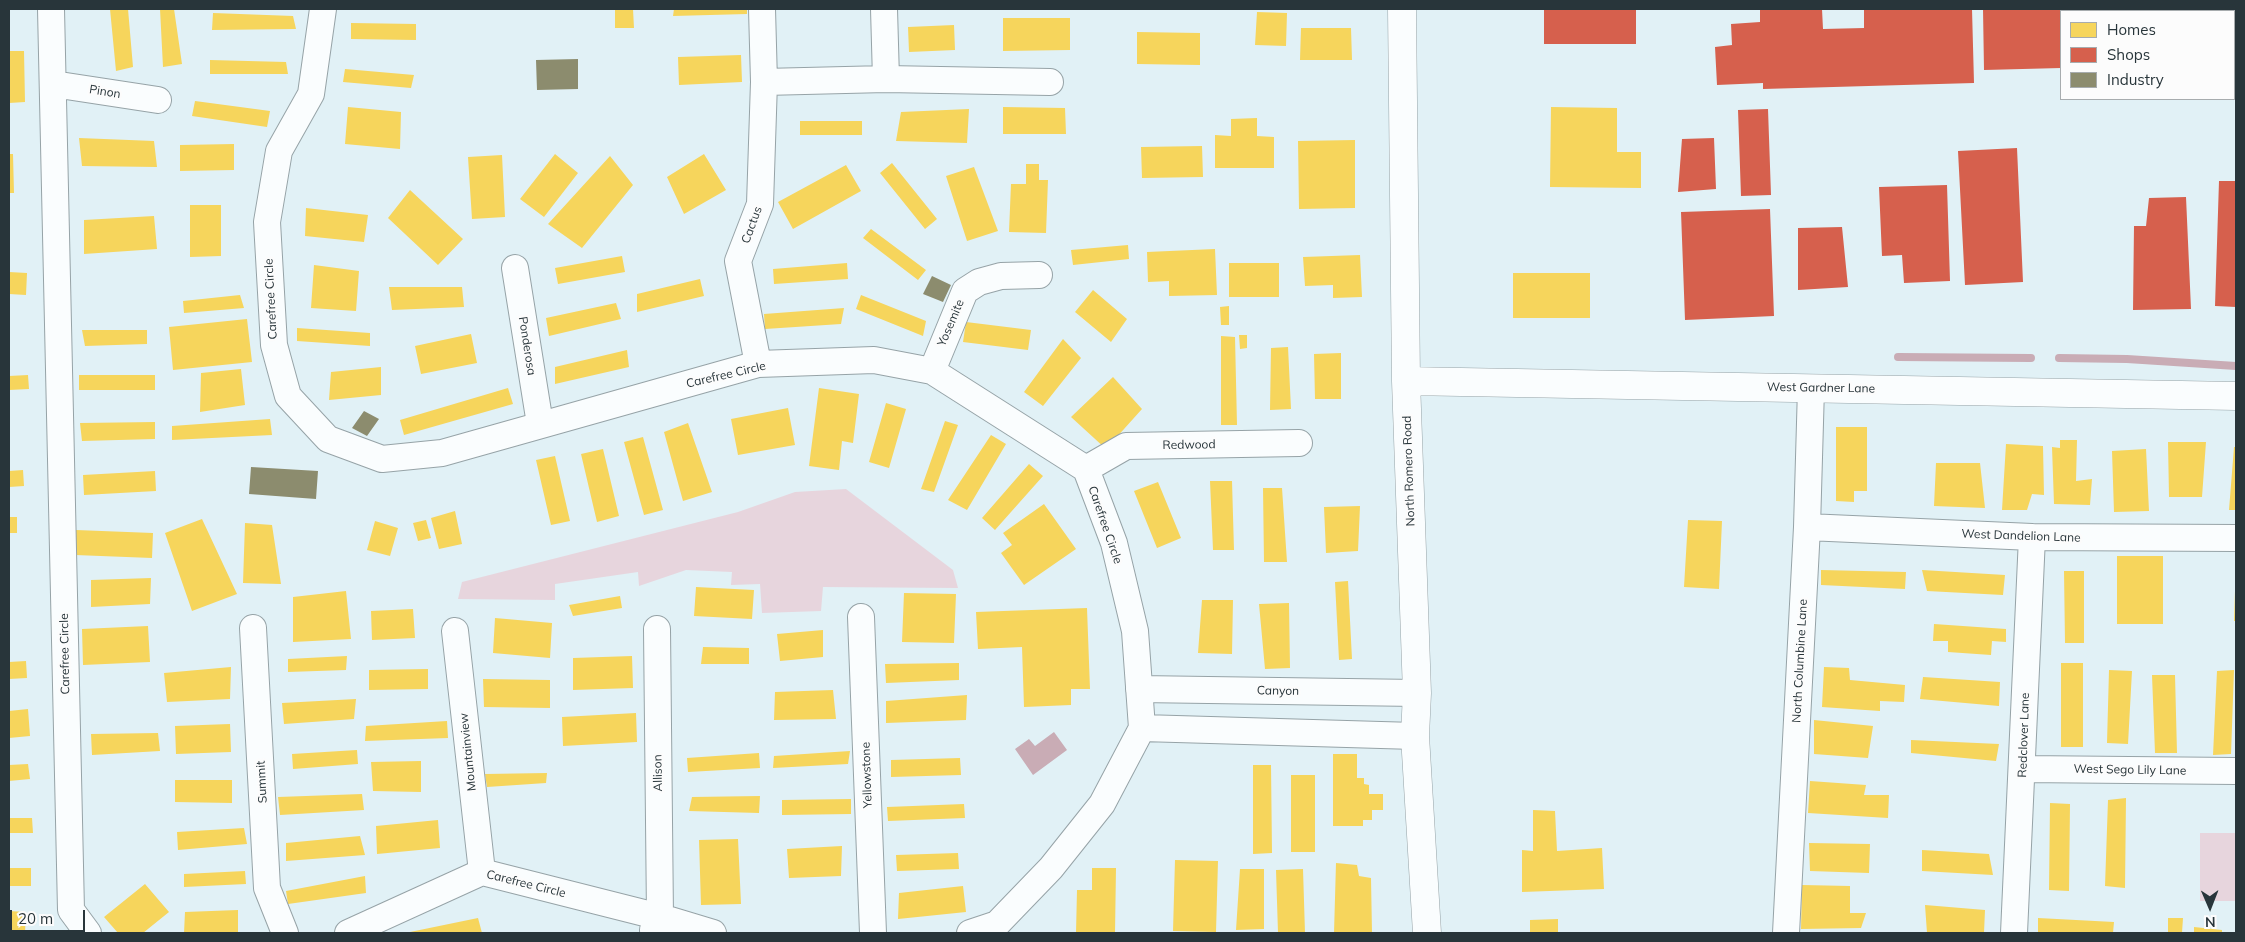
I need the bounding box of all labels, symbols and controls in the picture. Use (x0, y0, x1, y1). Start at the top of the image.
legend (2060, 10, 2235, 100)
text: Homes (2107, 20, 2156, 39)
text: Shops (2107, 45, 2150, 64)
text: Industry (2107, 70, 2164, 89)
street label: Pinon (88, 82, 122, 102)
street label: Cactus (739, 205, 765, 245)
street label: Carefree Circle (262, 258, 280, 340)
street label: Yosemite (935, 297, 967, 349)
street label: Ponderosa (515, 316, 539, 376)
street label: Carefree Circle (685, 359, 767, 391)
street label: West Gardner Lane (1767, 380, 1875, 396)
street label: North Romero Road (1400, 415, 1418, 527)
street label: Redwood (1162, 437, 1216, 453)
street label: Carefree Circle (1085, 484, 1125, 566)
street label: West Dandelion Lane (1961, 527, 2081, 545)
street label: North Columbine Lane (1790, 599, 1810, 723)
street label: Carefree Circle (57, 613, 73, 695)
street label: Canyon (1257, 683, 1299, 699)
street label: Redclover Lane (2015, 692, 2033, 778)
street label: Mountainview (457, 712, 479, 792)
street label: Yellowstone (859, 742, 875, 808)
street label: Allison (650, 754, 666, 792)
street label: Summit (254, 760, 270, 804)
street label: West Sego Lily Lane (2074, 762, 2186, 778)
street label: Carefree Circle (485, 867, 567, 901)
north arrow (2185, 882, 2235, 932)
scale bar (12, 900, 88, 932)
text: 20 m (18, 909, 53, 928)
text: N (2205, 913, 2216, 931)

